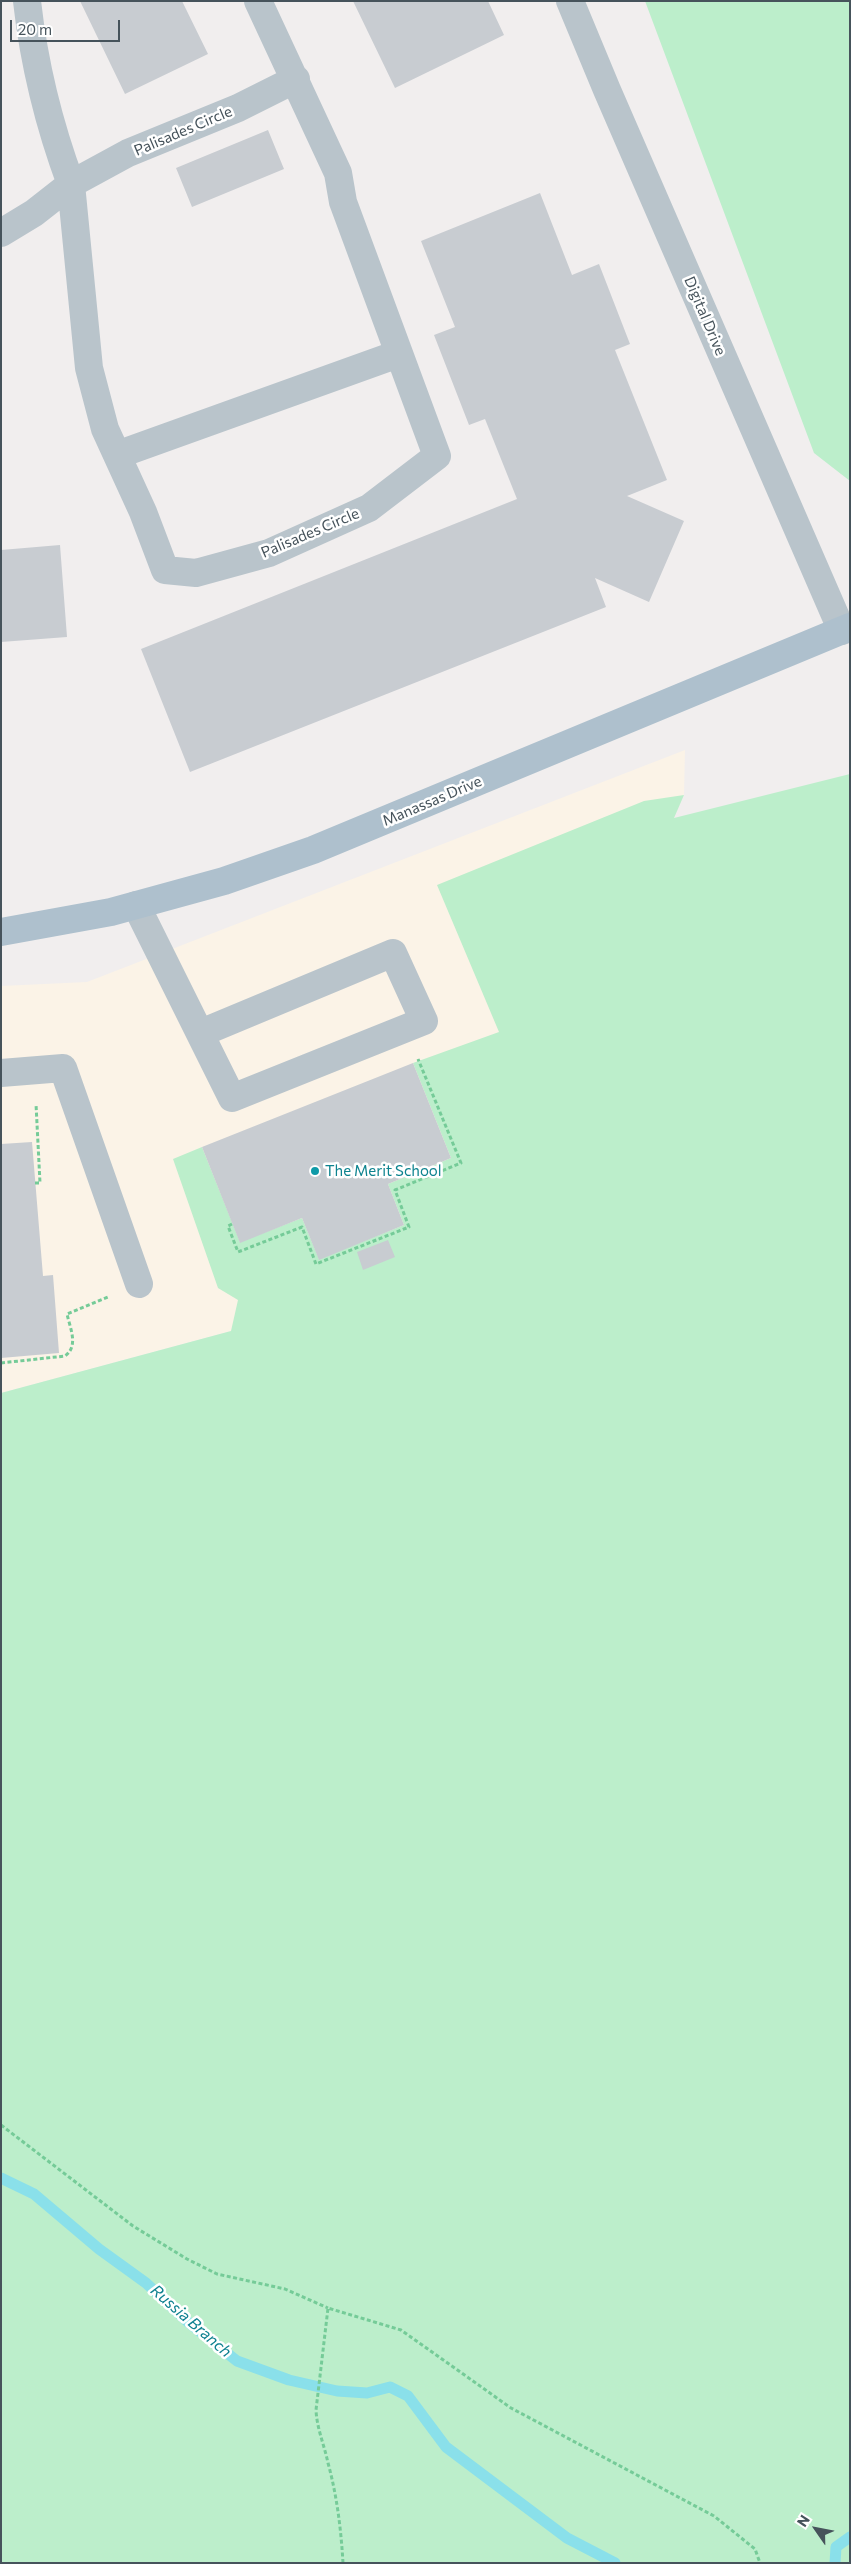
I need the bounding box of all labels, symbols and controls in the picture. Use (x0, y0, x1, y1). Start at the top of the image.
scale bar (12, 10, 122, 42)
text: 20 m (18, 20, 52, 38)
street label: Palisades Circle (131, 102, 235, 160)
street label: Digital Drive (680, 274, 730, 358)
street label: Palisades Circle (258, 504, 362, 562)
street label: Manassas Drive (380, 772, 484, 830)
place label: The Merit School (325, 1162, 442, 1180)
marker: The Merit School (309, 1165, 321, 1177)
water label: Russia Branch (147, 2281, 235, 2361)
north arrow (791, 2504, 841, 2554)
text: N (793, 2512, 813, 2530)

